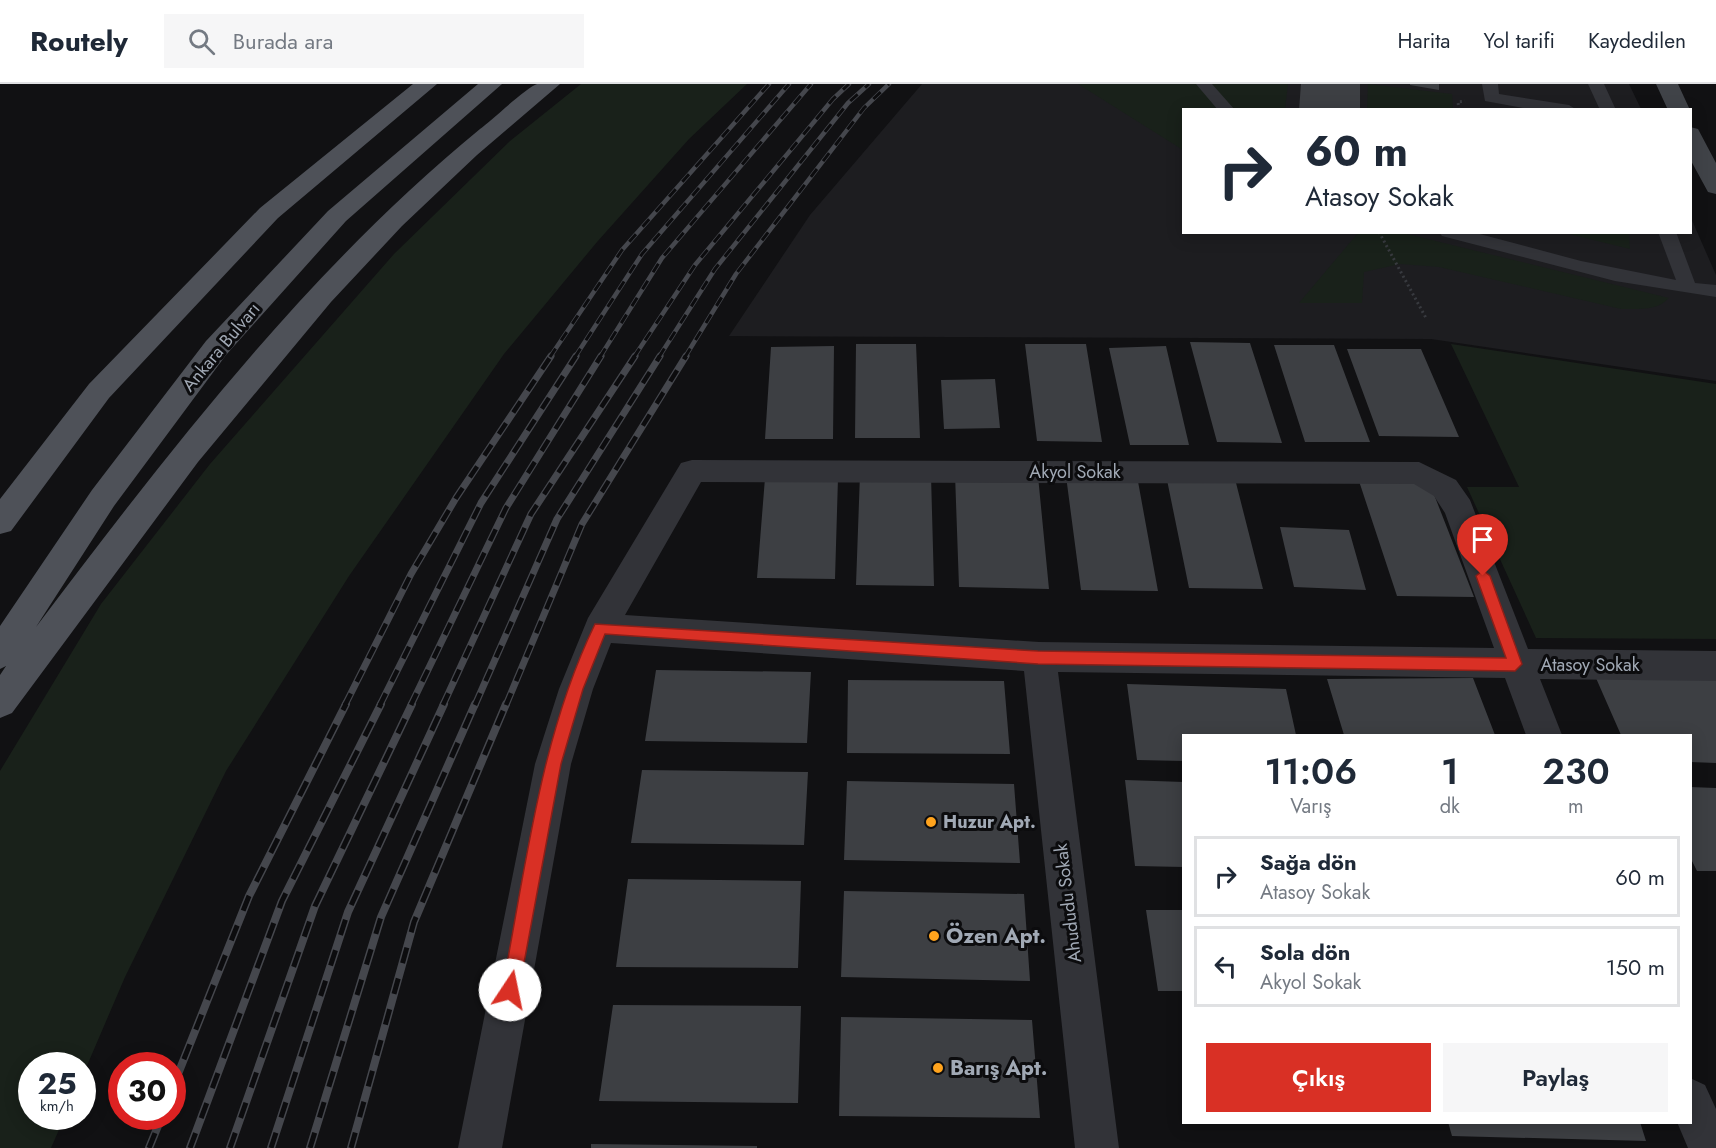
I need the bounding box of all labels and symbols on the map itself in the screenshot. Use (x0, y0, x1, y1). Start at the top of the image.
street label: Ankara Bulvarı (176, 297, 266, 397)
street label: Akyol Sokak (1029, 459, 1121, 485)
pin (1457, 514, 1508, 576)
street label: Atasoy Sokak (1540, 652, 1640, 678)
place label: Huzur Apt. (943, 809, 1036, 835)
marker: Huzur Apt. (924, 815, 938, 829)
street label: Ahududu Sokak (1048, 842, 1088, 964)
place label: Özen Apt. (946, 921, 1046, 951)
marker: Özen Apt. (927, 929, 941, 943)
position arrow (478, 958, 542, 1022)
speed limit sign: 30 (108, 1052, 186, 1130)
place label: Barış Apt. (950, 1053, 1047, 1083)
marker: Barış Apt. (931, 1061, 945, 1075)

